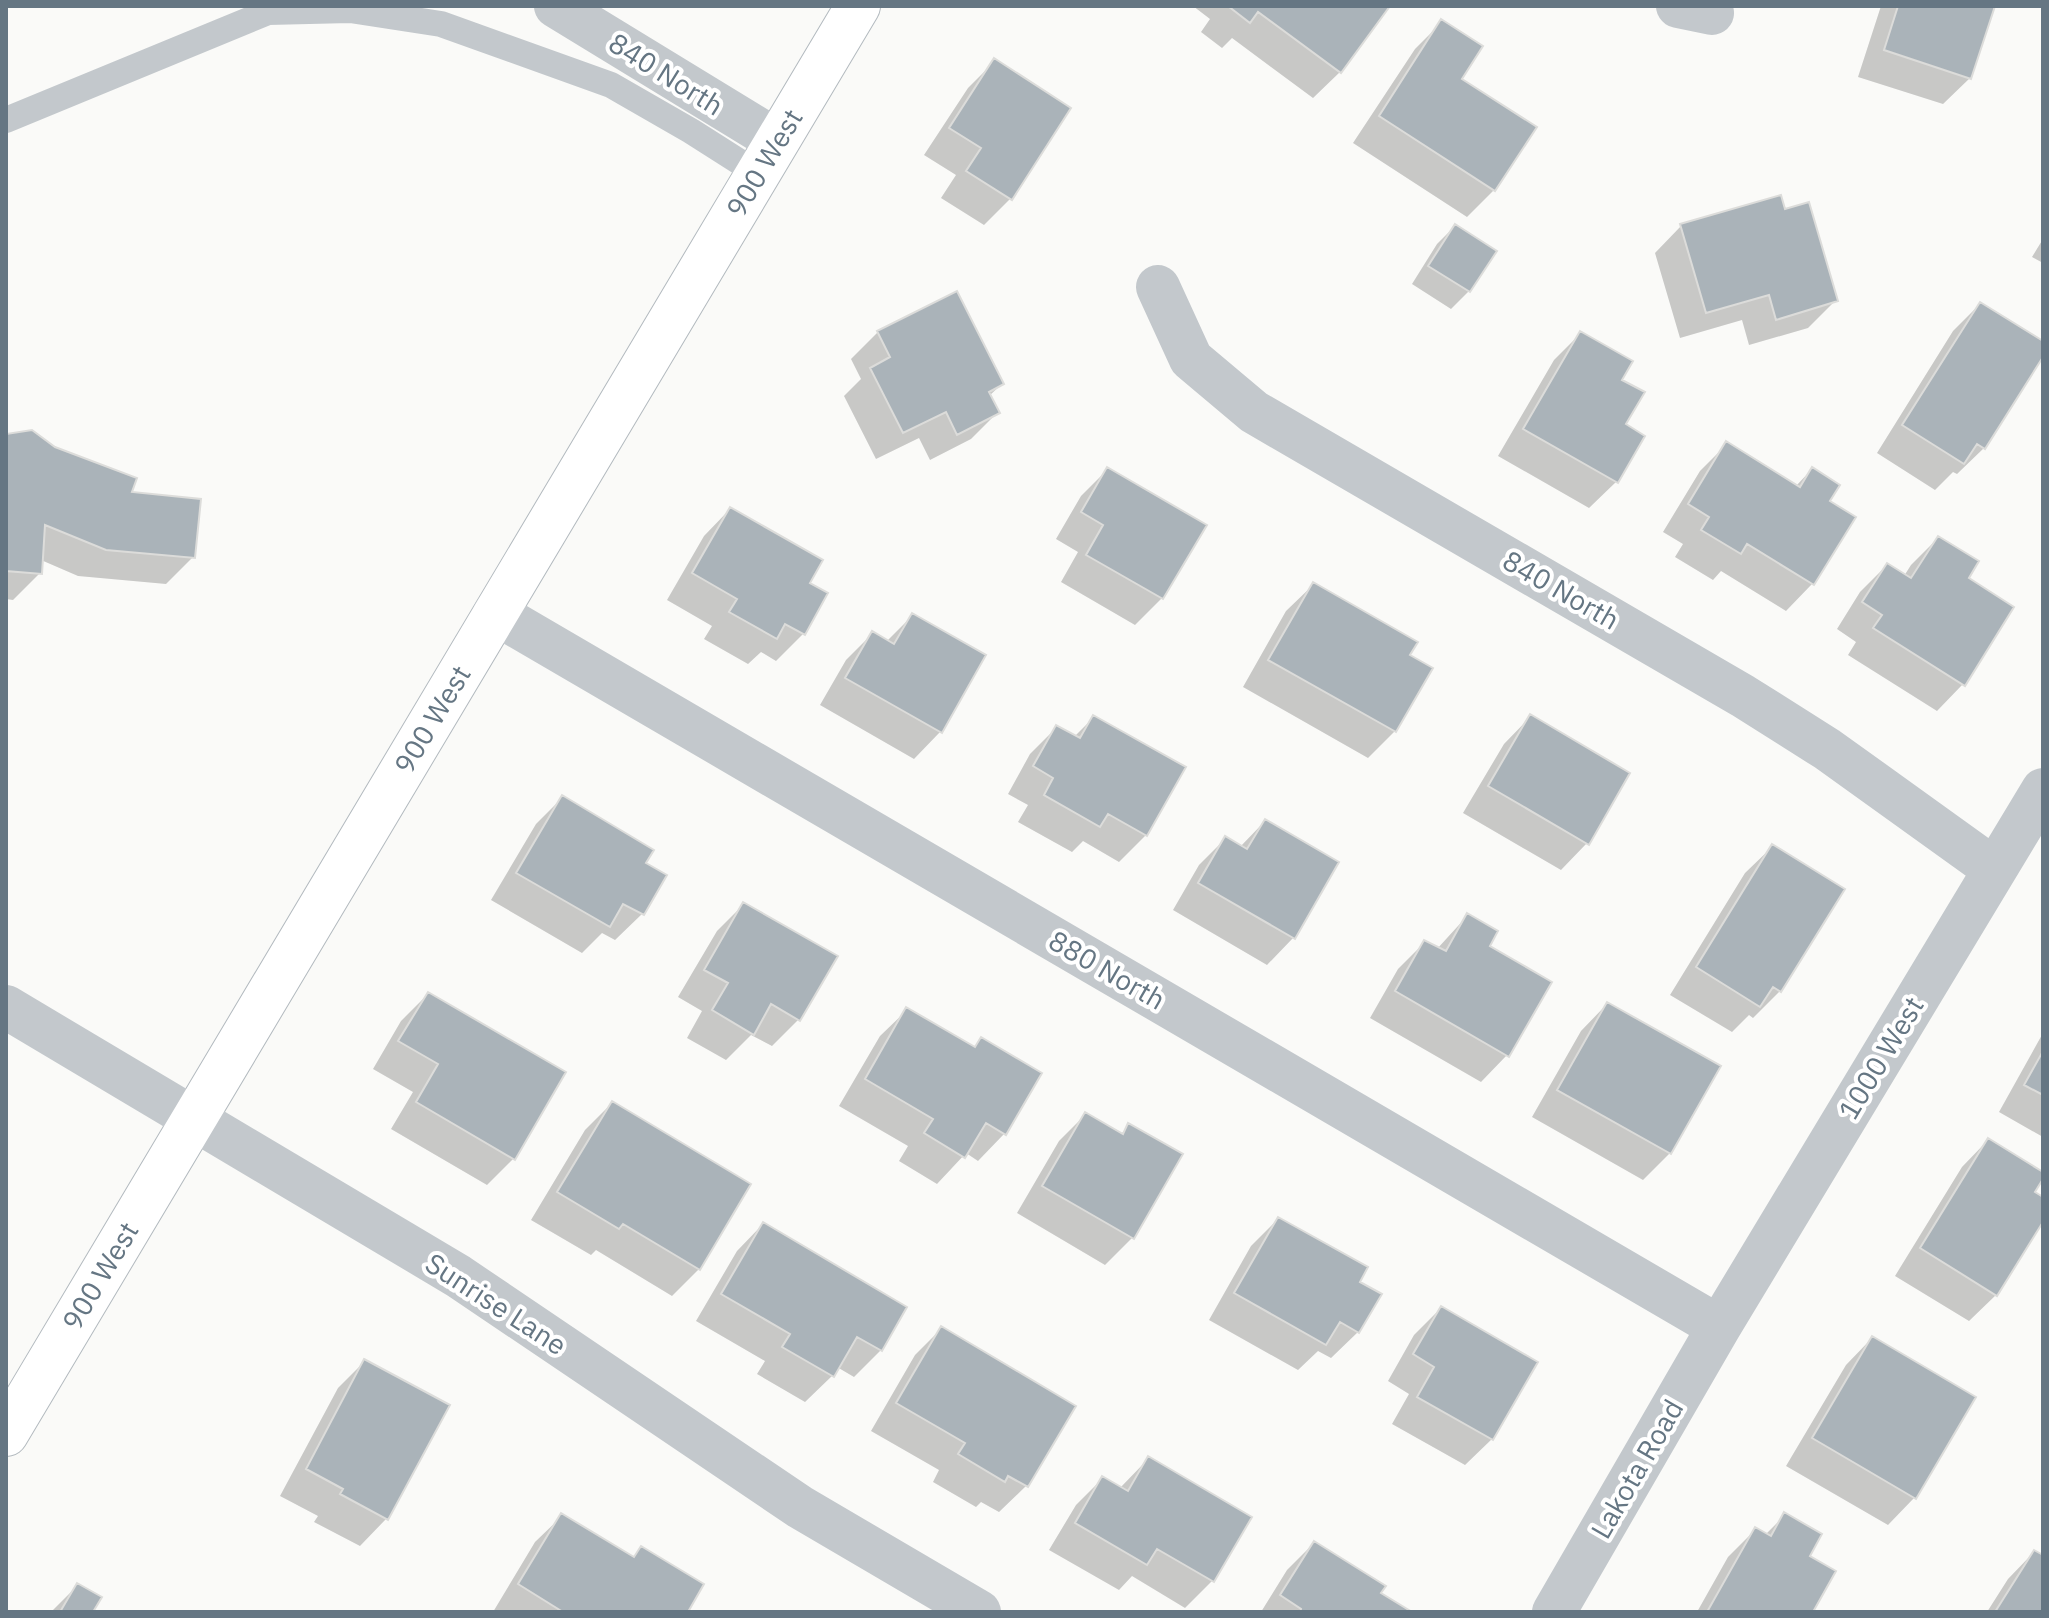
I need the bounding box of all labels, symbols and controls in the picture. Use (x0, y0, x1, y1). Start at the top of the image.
street label: 840 North (602, 24, 731, 123)
street label: 900 West (717, 102, 811, 224)
street label: 840 North (1496, 541, 1626, 638)
street label: 900 West (385, 658, 479, 780)
street label: 880 North (1042, 921, 1172, 1018)
street label: 1000 West (1829, 990, 1932, 1126)
street label: 900 West (53, 1215, 147, 1337)
street label: Sunrise Lane (419, 1244, 574, 1363)
street label: Lakota Road (1582, 1393, 1691, 1545)

